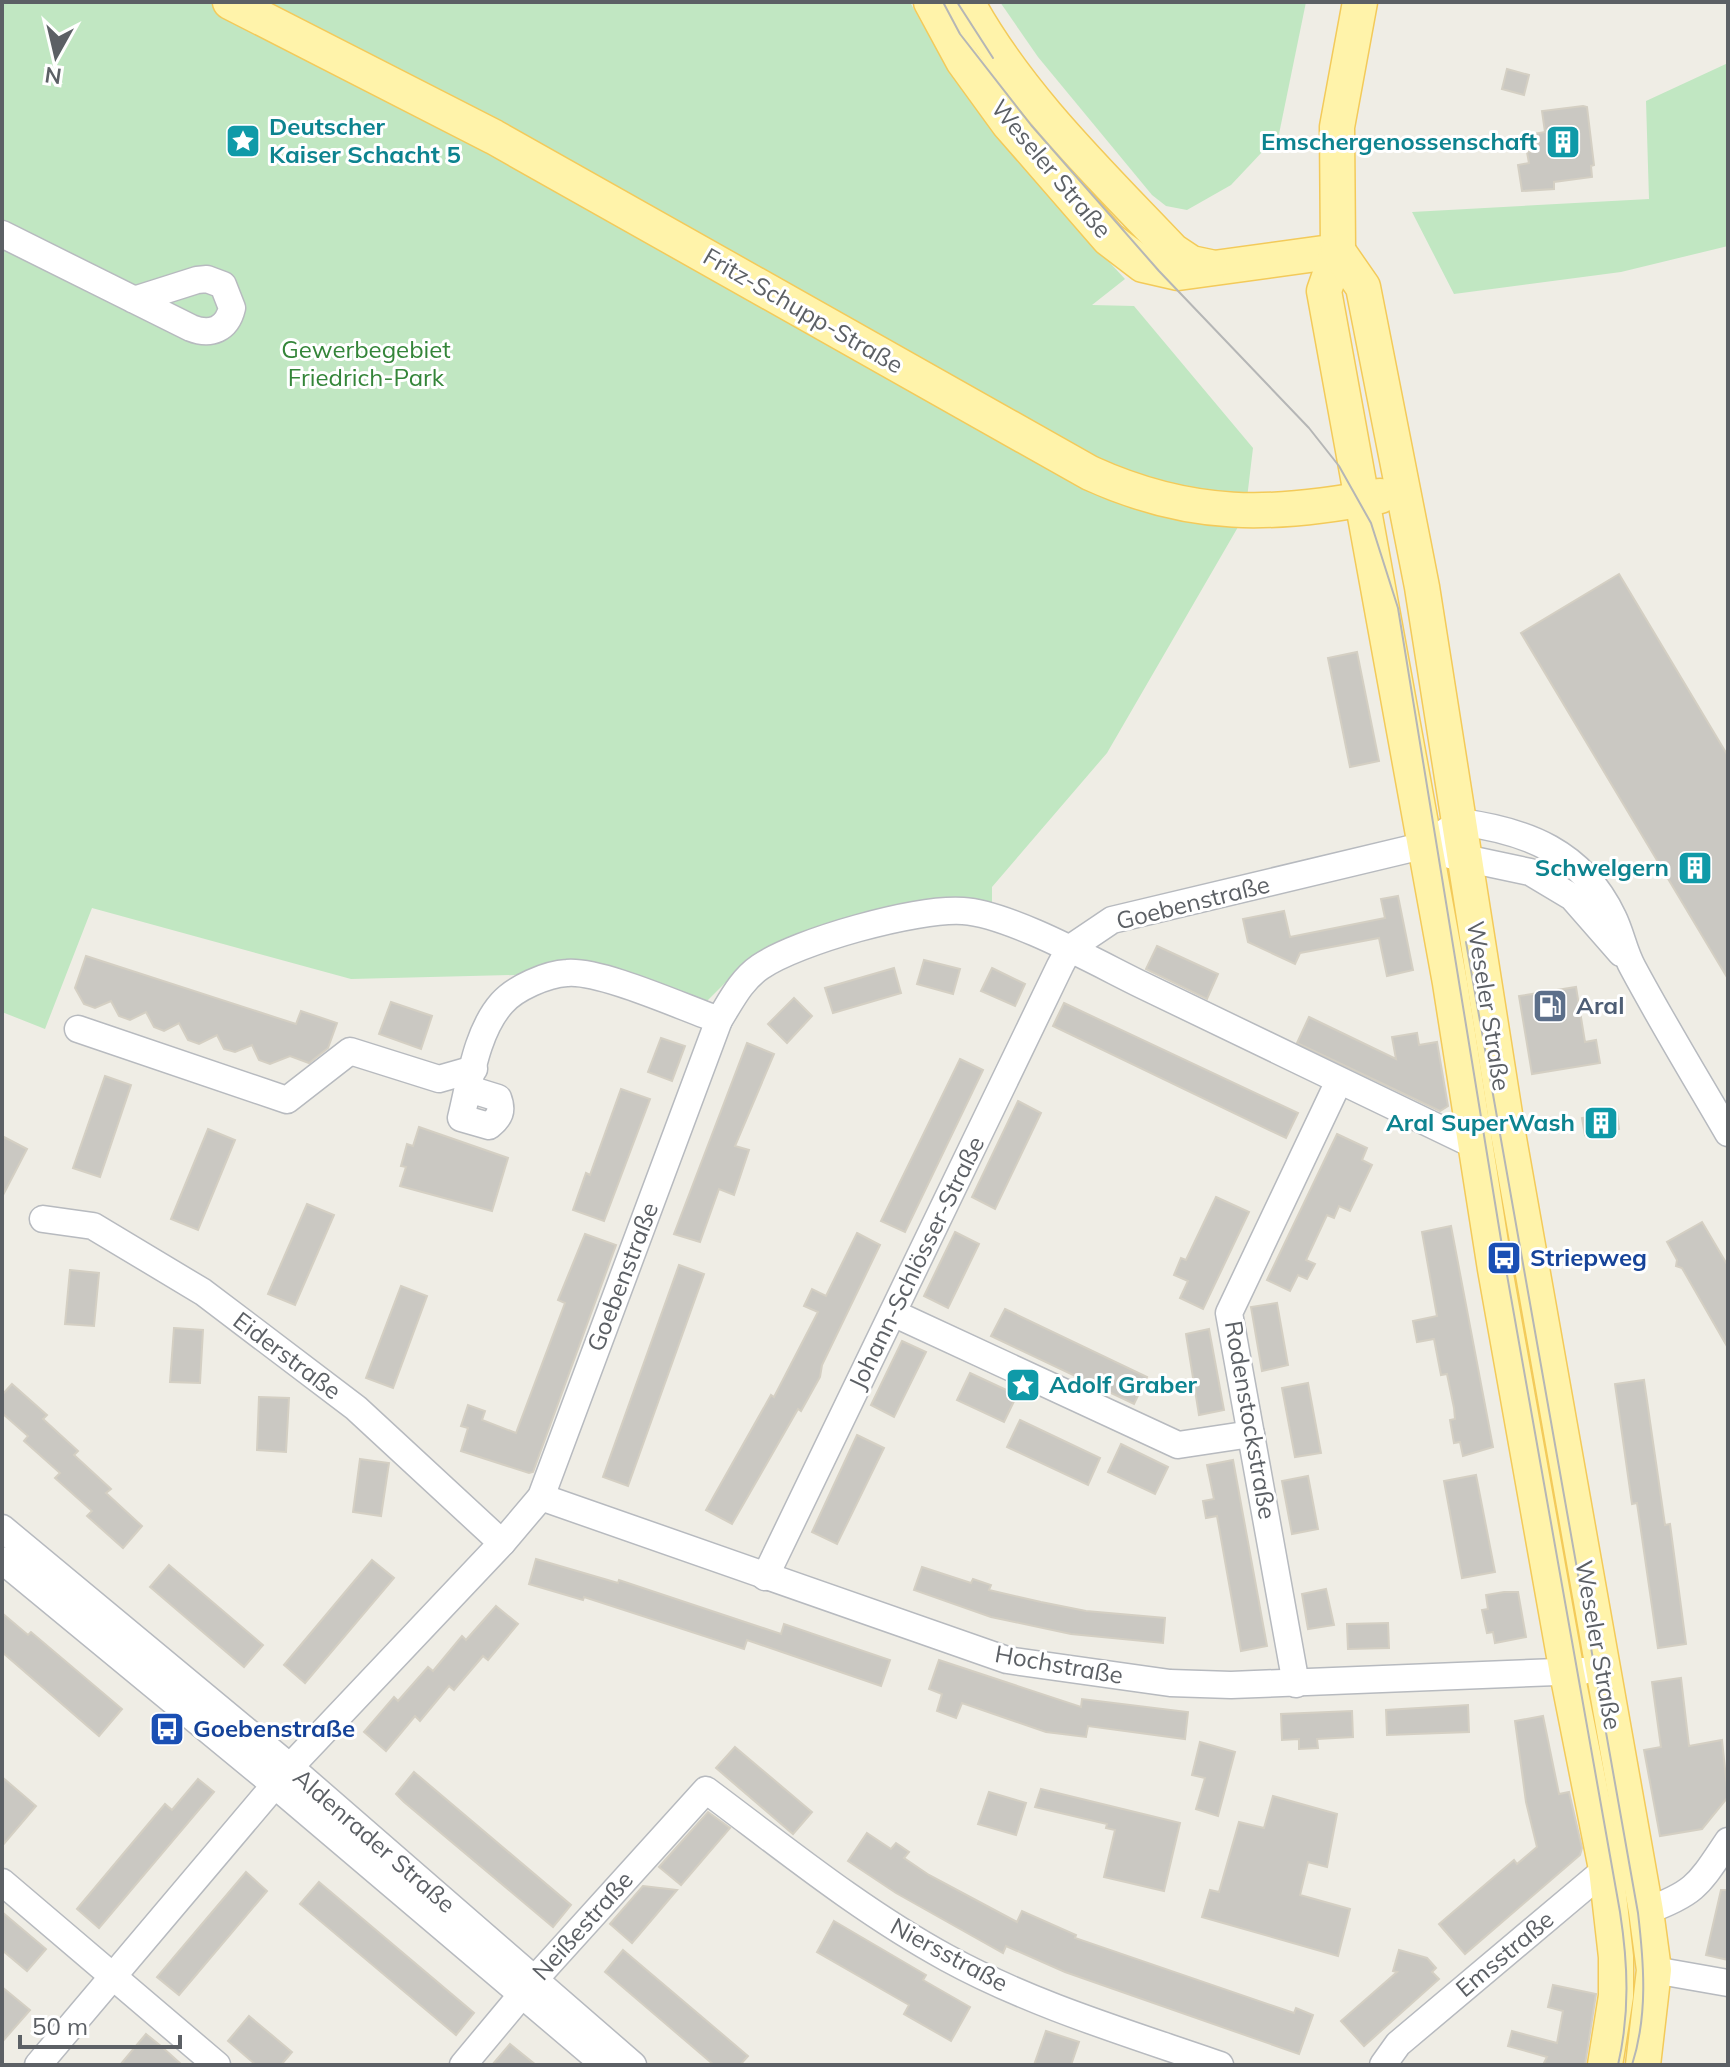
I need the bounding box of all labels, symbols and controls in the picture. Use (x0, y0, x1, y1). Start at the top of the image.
north arrow (16, 16, 96, 96)
text: N (43, 61, 63, 91)
street label: Weseler Straße (985, 93, 1118, 244)
place label: Deutscher Kaiser Schacht 5 (269, 111, 461, 169)
place icon: Deutscher Kaiser Schacht 5 (224, 122, 262, 160)
building icon: Emschergenossenschaft (1544, 123, 1582, 161)
place label: Emschergenossenschaft (1261, 126, 1537, 156)
street label: Fritz-Schupp-Straße (698, 241, 909, 380)
park label: Gewerbegebiet Friedrich-Park (281, 334, 451, 392)
building icon: Schwelgern (1676, 849, 1714, 887)
place label: Schwelgern (1535, 852, 1669, 882)
street label: Goebenstraße (1113, 868, 1273, 936)
street label: Weseler Straße (1461, 919, 1517, 1093)
fuel station icon: Aral (1531, 987, 1569, 1025)
place label: Aral (1576, 990, 1624, 1020)
building icon: Aral SuperWash (1582, 1104, 1620, 1142)
place label: Aral SuperWash (1386, 1107, 1575, 1137)
street label: Johann-Schlösser-Straße (842, 1131, 990, 1394)
street label: Goebenstraße (580, 1198, 664, 1355)
bus stop icon: Striepweg (1485, 1239, 1523, 1277)
place label: Striepweg (1530, 1242, 1647, 1272)
street label: Eiderstraße (228, 1305, 347, 1405)
street label: Rodenstockstraße (1219, 1318, 1283, 1521)
place icon: Adolf Graber (1004, 1366, 1042, 1404)
place label: Adolf Graber (1049, 1369, 1198, 1399)
street label: Weseler Straße (1569, 1558, 1629, 1732)
street label: Hochstraße (993, 1638, 1126, 1690)
bus stop icon: Goebenstraße (148, 1710, 186, 1748)
place label: Goebenstraße (193, 1713, 355, 1743)
street label: Aldenrader Straße (288, 1762, 462, 1919)
street label: Neißestraße (525, 1865, 639, 1986)
street label: Emsstraße (1449, 1904, 1559, 2003)
street label: Niersstraße (886, 1911, 1013, 1998)
scale bar (20, 1999, 180, 2049)
text: 50 m (32, 2011, 88, 2041)

